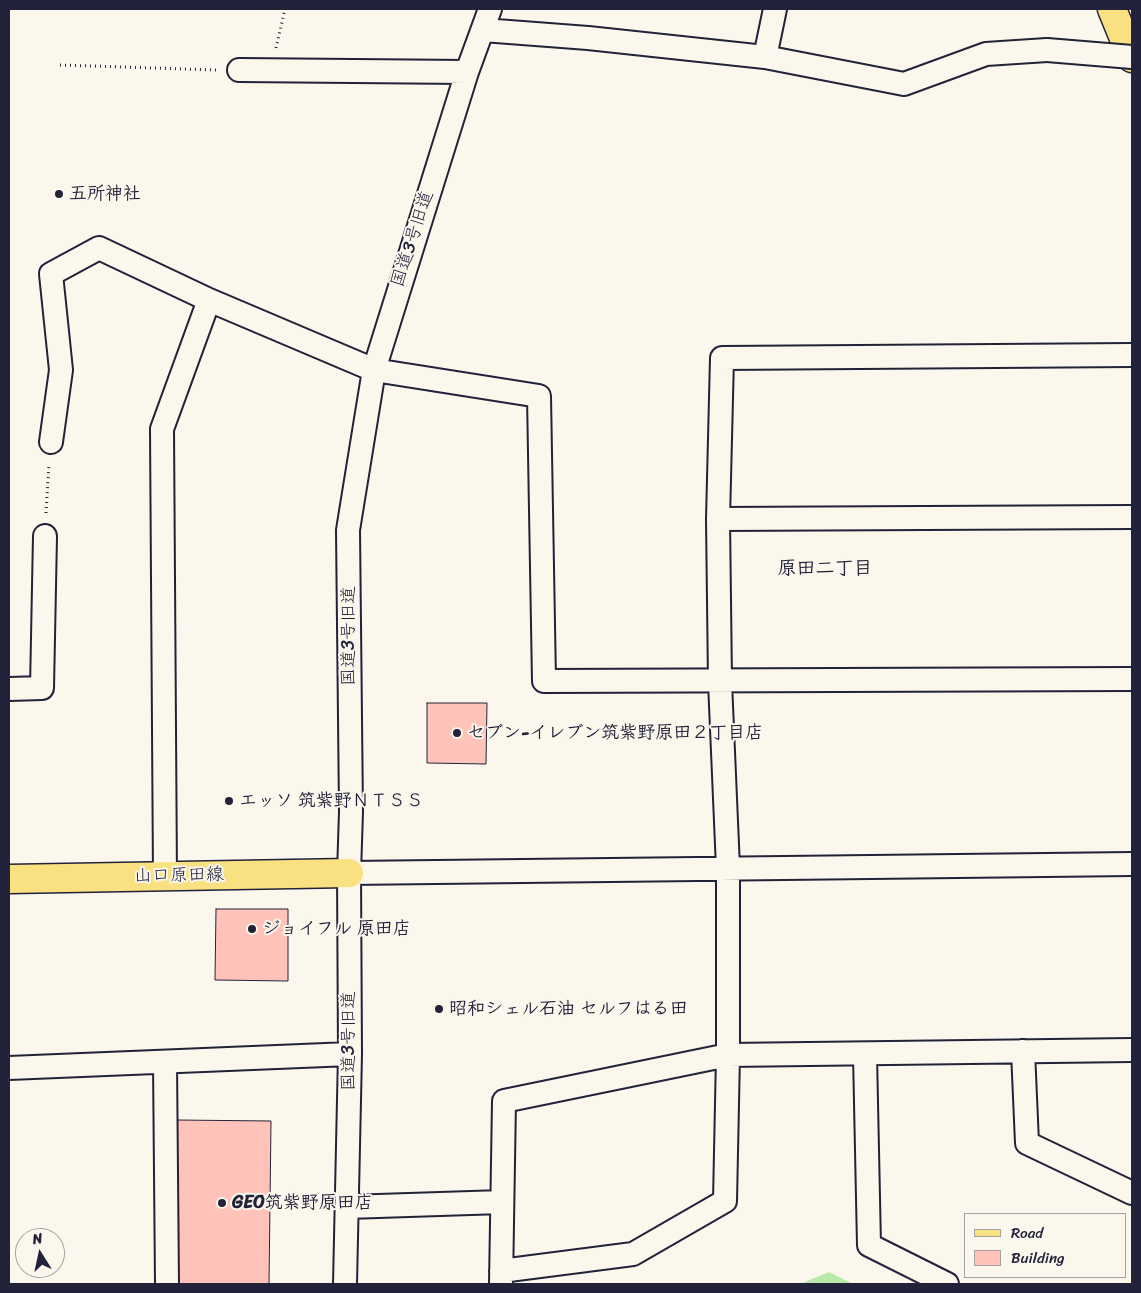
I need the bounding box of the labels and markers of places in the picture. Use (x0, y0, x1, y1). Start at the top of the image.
place label: 五所神社 (69, 183, 141, 205)
marker: 五所神社 (53, 188, 65, 200)
place label: セブン-イレブン筑紫野原田２丁目店 (467, 722, 763, 744)
marker: セブン-イレブン筑紫野原田２丁目店 (451, 727, 463, 739)
place label: エッソ 筑紫野ＮＴＳＳ (239, 790, 424, 812)
marker: エッソ 筑紫野ＮＴＳＳ (223, 795, 235, 807)
place label: ジョイフル 原田店 (262, 918, 411, 940)
marker: ジョイフル 原田店 (246, 923, 258, 935)
place label: 昭和シェル石油 セルフはる田 (449, 998, 688, 1020)
marker: 昭和シェル石油 セルフはる田 (433, 1003, 445, 1015)
place label: GEO筑紫野原田店 (232, 1192, 373, 1214)
marker: GEO筑紫野原田店 (216, 1197, 228, 1209)

